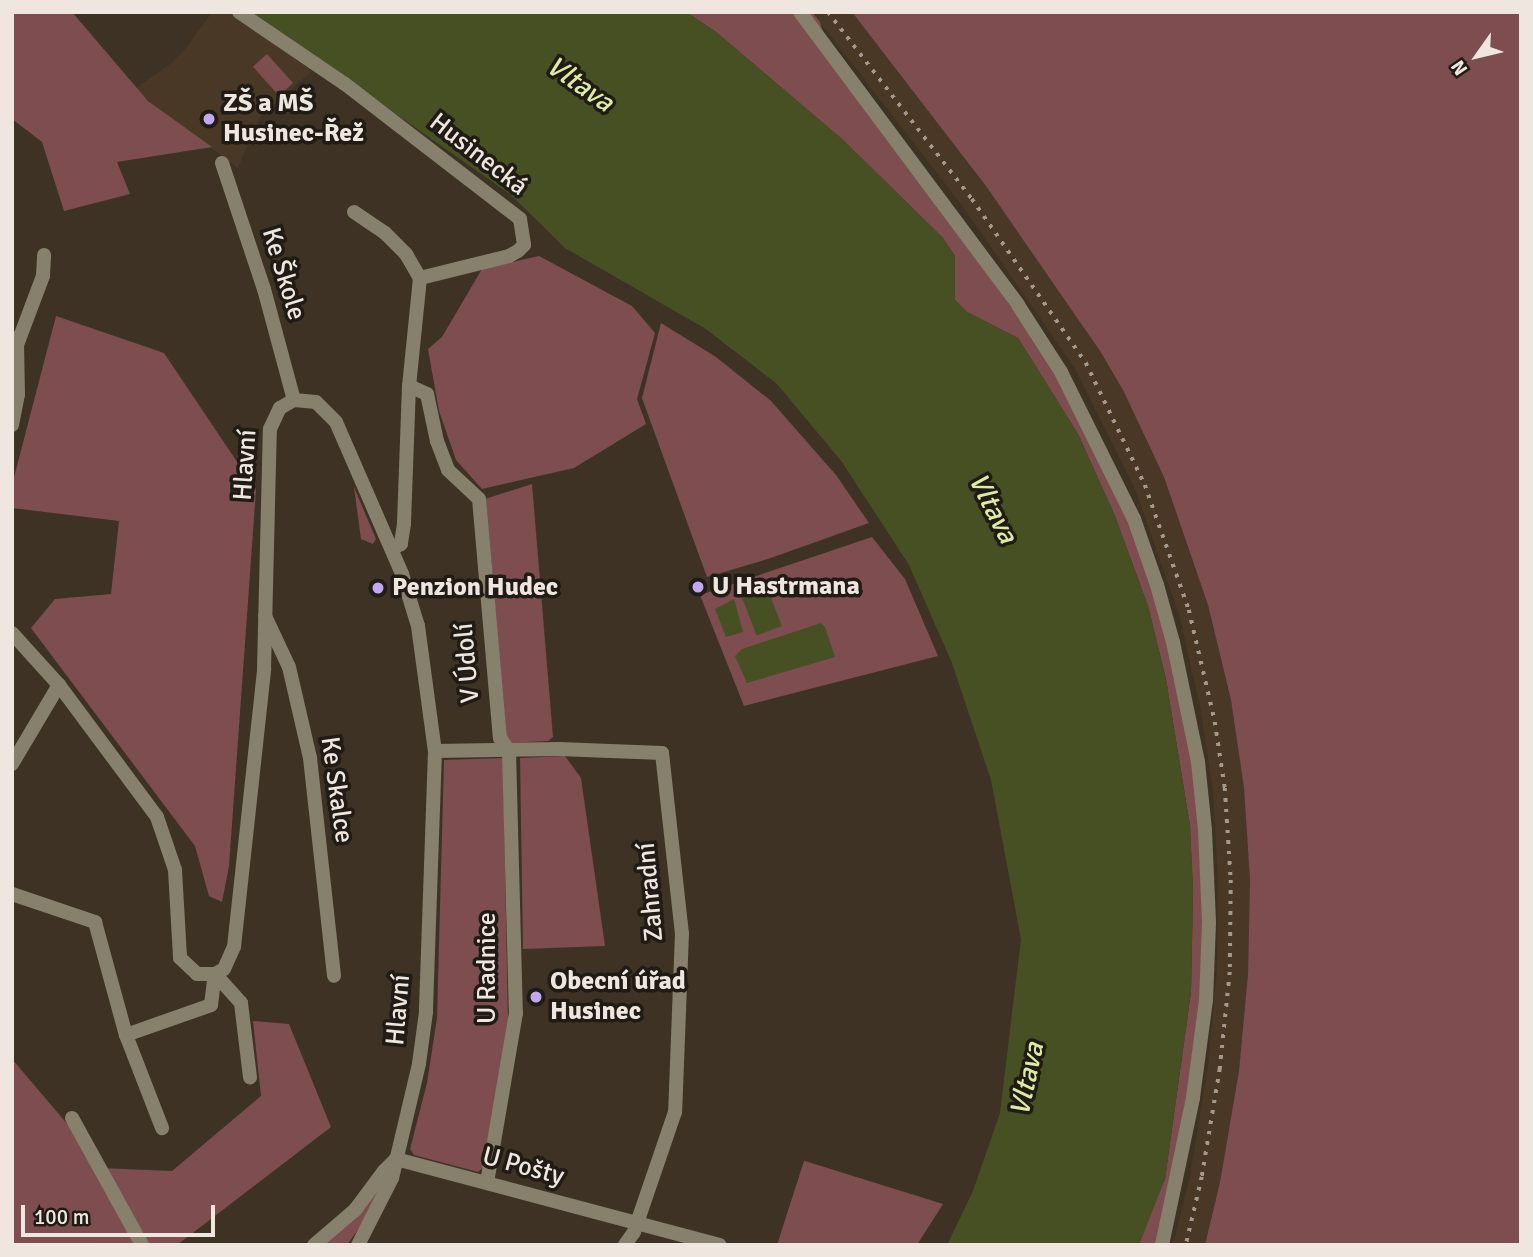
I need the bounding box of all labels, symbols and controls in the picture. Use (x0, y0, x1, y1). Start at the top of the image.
north arrow (1442, 21, 1512, 91)
water label: Vltava (540, 49, 620, 119)
text: N (1446, 56, 1473, 80)
place label: ZŠ a MŠ Husinec-Řež (223, 88, 364, 150)
street label: Husinecká (423, 107, 533, 203)
marker: ZŠ a MŠ Husinec-Řež (201, 111, 217, 127)
street label: Ke Škole (254, 224, 312, 324)
street label: Hlavní (228, 428, 264, 502)
water label: Vltava (961, 467, 1025, 549)
place label: U Hastrmana (712, 571, 860, 603)
place label: Penzion Hudec (392, 572, 558, 604)
marker: U Hastrmana (690, 579, 706, 595)
marker: Penzion Hudec (370, 580, 386, 596)
street label: V Údolí (449, 622, 487, 704)
street label: Ke Skalce (313, 735, 359, 845)
street label: Zahradní (631, 841, 671, 943)
street label: U Radnice (472, 912, 504, 1024)
place label: Obecní úřad Husinec (550, 966, 686, 1028)
street label: Hlavní (380, 973, 418, 1047)
marker: Obecní úřad Husinec (528, 989, 544, 1005)
water label: Vltava (1003, 1039, 1051, 1119)
street label: U Pošty (479, 1141, 567, 1193)
scale bar (24, 1190, 219, 1234)
text: 100 m (34, 1204, 89, 1230)

